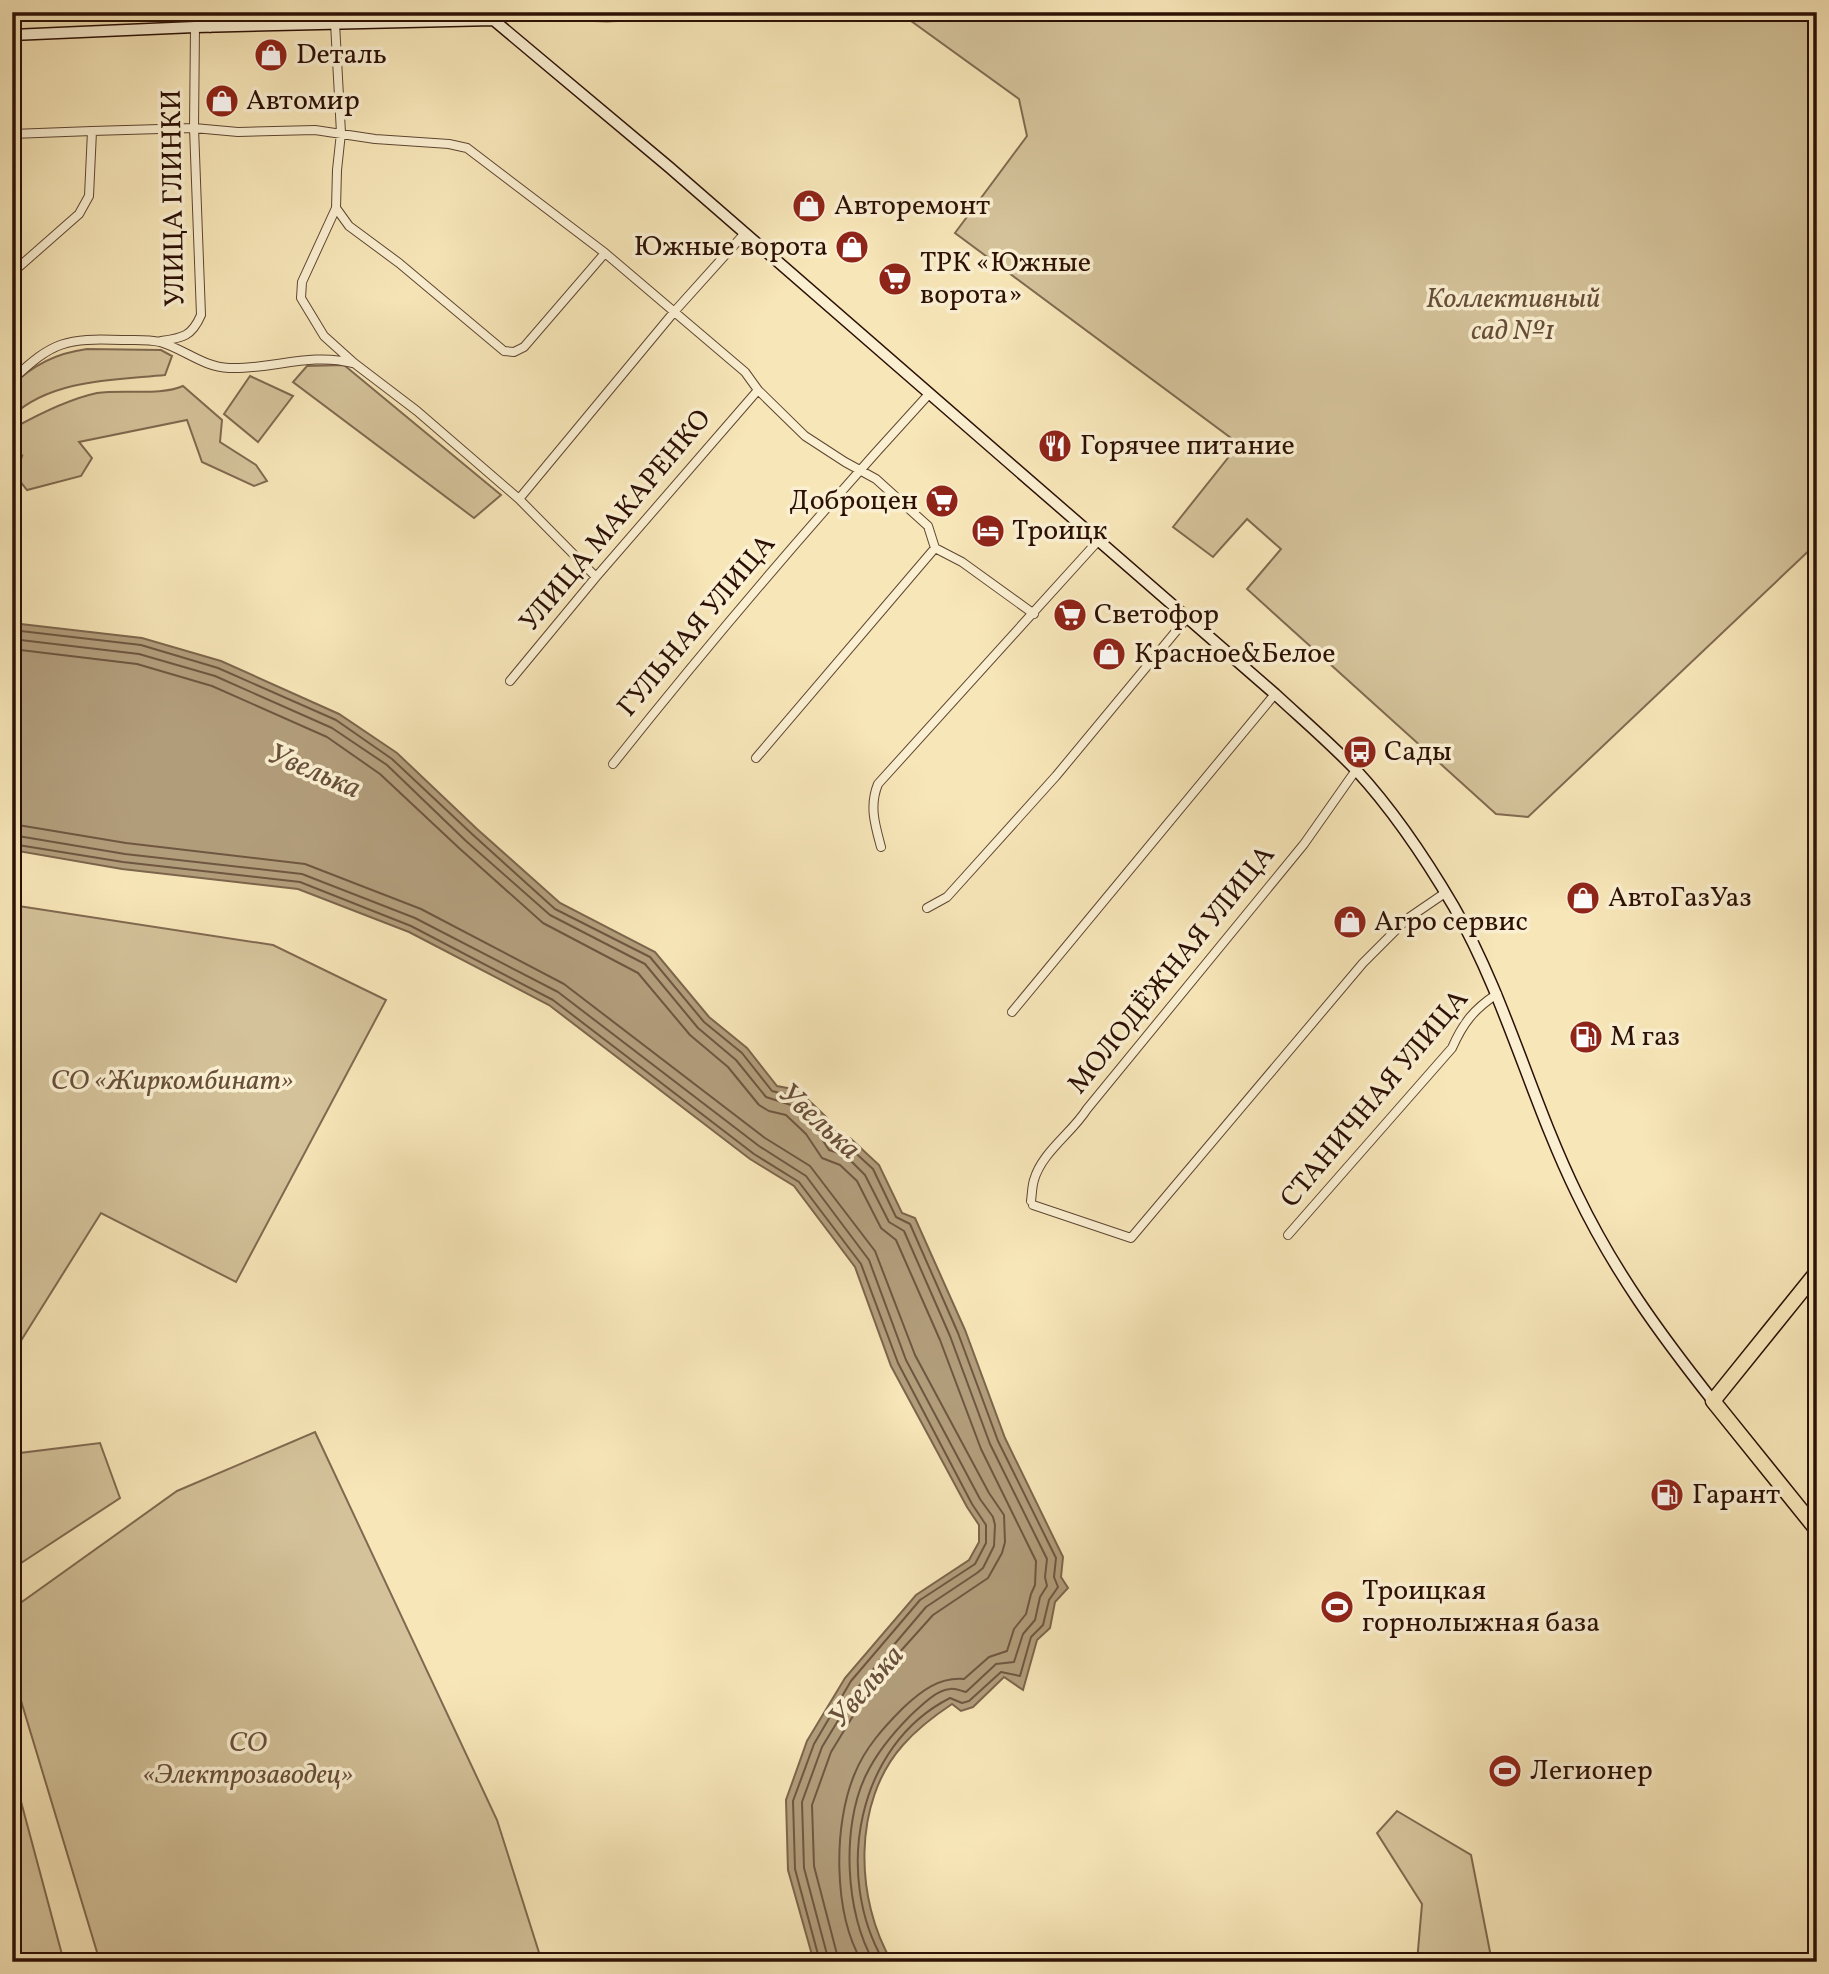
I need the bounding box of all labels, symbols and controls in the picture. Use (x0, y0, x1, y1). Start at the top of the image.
shop icon: Dеталь (252, 36, 290, 74)
place label: Dеталь (296, 36, 387, 75)
shop icon: Автомир (203, 82, 241, 120)
place label: Автомир (246, 82, 360, 121)
street label: УЛИЦА ГЛИНКИ (153, 89, 195, 307)
shop icon: Авторемонт (790, 187, 828, 225)
place label: Авторемонт (834, 187, 990, 226)
place label: Южные ворота (634, 228, 828, 267)
shop icon: Южные ворота (833, 228, 871, 266)
place label: ТРК «Южные ворота» (920, 244, 1091, 315)
supermarket icon: ТРК «Южные ворота» (876, 260, 914, 298)
park label: Коллективный сад №1 (1426, 280, 1600, 351)
street label: УЛИЦА МАКАРЕНКО (511, 401, 721, 641)
restaurant icon: Горячее питание (1036, 427, 1074, 465)
place label: Горячее питание (1080, 427, 1295, 466)
place label: Доброцен (789, 482, 918, 521)
supermarket icon: Доброцен (923, 482, 961, 520)
hotel icon: Троицк (969, 512, 1007, 550)
place label: Троицк (1012, 512, 1108, 551)
street label: ГУЛЬНАЯ УЛИЦА (609, 526, 785, 726)
supermarket icon: Светофор (1051, 596, 1089, 634)
place label: Светофор (1094, 596, 1219, 635)
shop icon: Красное&Белое (1090, 635, 1128, 673)
place label: Красное&Белое (1134, 635, 1335, 674)
bus stop icon: Сады (1341, 733, 1379, 771)
place label: Сады (1384, 733, 1452, 772)
water label: Увелька (261, 734, 367, 810)
street label: МОЛОДЁЖНАЯ УЛИЦА (1059, 837, 1285, 1103)
shop icon: АвтоГазУаз (1564, 879, 1602, 917)
place label: АвтоГазУаз (1608, 879, 1752, 918)
shop icon: Агро сервис (1331, 903, 1369, 941)
place label: Агро сервис (1374, 903, 1528, 942)
street label: СТАНИЧНАЯ УЛИЦА (1272, 981, 1478, 1217)
fuel station icon: М газ (1567, 1018, 1605, 1056)
place label: М газ (1610, 1018, 1680, 1057)
park label: СО «Жиркомбинат» (51, 1062, 293, 1101)
water label: Увелька (769, 1074, 869, 1170)
fuel station icon: Гарант (1648, 1476, 1686, 1514)
place label: Гарант (1692, 1476, 1780, 1515)
place label: Троицкая горнолыжная база (1362, 1572, 1600, 1643)
sports icon: Троицкая горнолыжная база (1318, 1588, 1356, 1626)
water label: Увелька (819, 1637, 915, 1737)
park label: СО «Электрозаводец» (143, 1724, 353, 1795)
sports icon: Легионер (1486, 1752, 1524, 1790)
place label: Легионер (1530, 1752, 1653, 1791)

